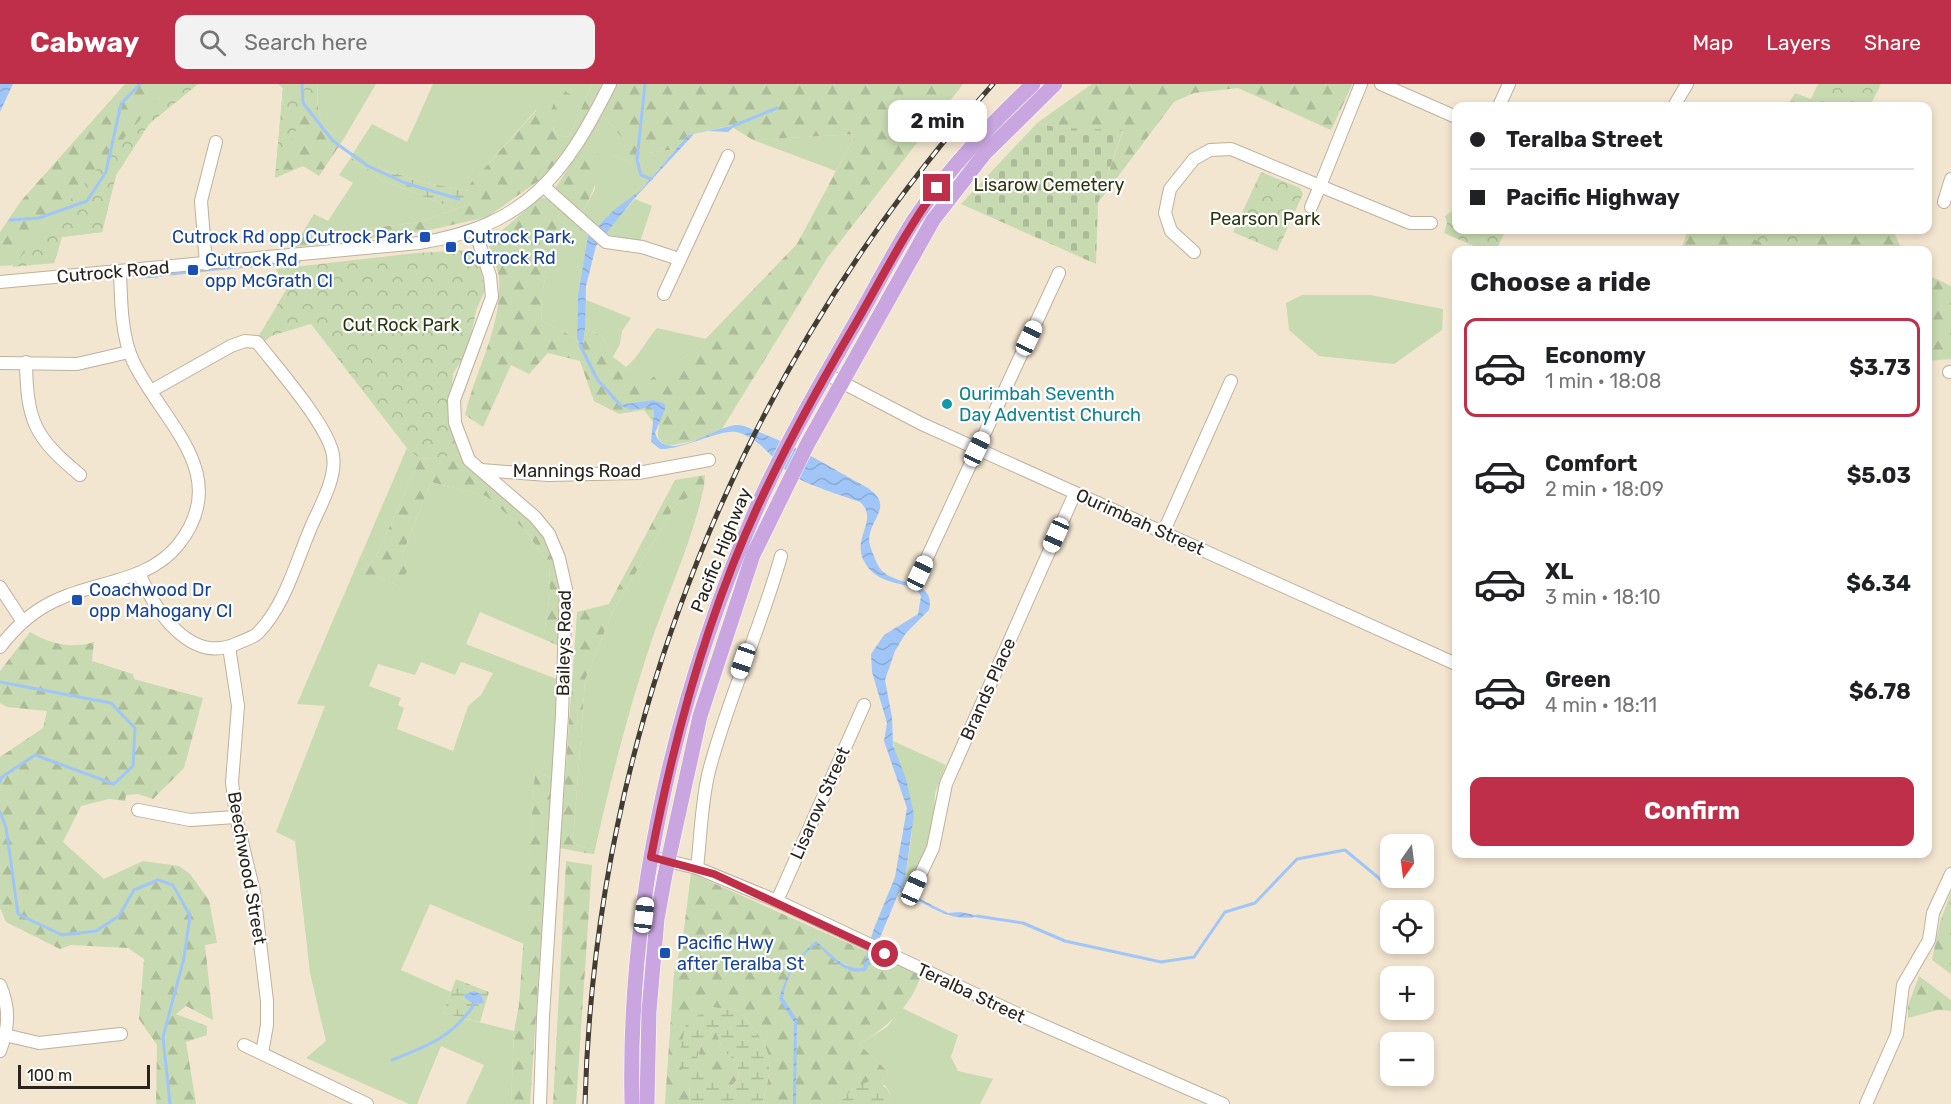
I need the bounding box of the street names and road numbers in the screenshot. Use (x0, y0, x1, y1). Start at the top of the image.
street label: Cutrock Road (56, 256, 170, 288)
street label: Mannings Road (513, 460, 641, 482)
street label: Pacific Highway (686, 484, 756, 616)
street label: Ourimbah Street (1072, 484, 1208, 560)
street label: Baileys Road (552, 590, 576, 696)
street label: Brands Place (956, 634, 1020, 744)
street label: Lisarow Street (785, 743, 855, 863)
street label: Beechwood Street (223, 790, 271, 946)
street label: Teralba Street (913, 958, 1029, 1028)

